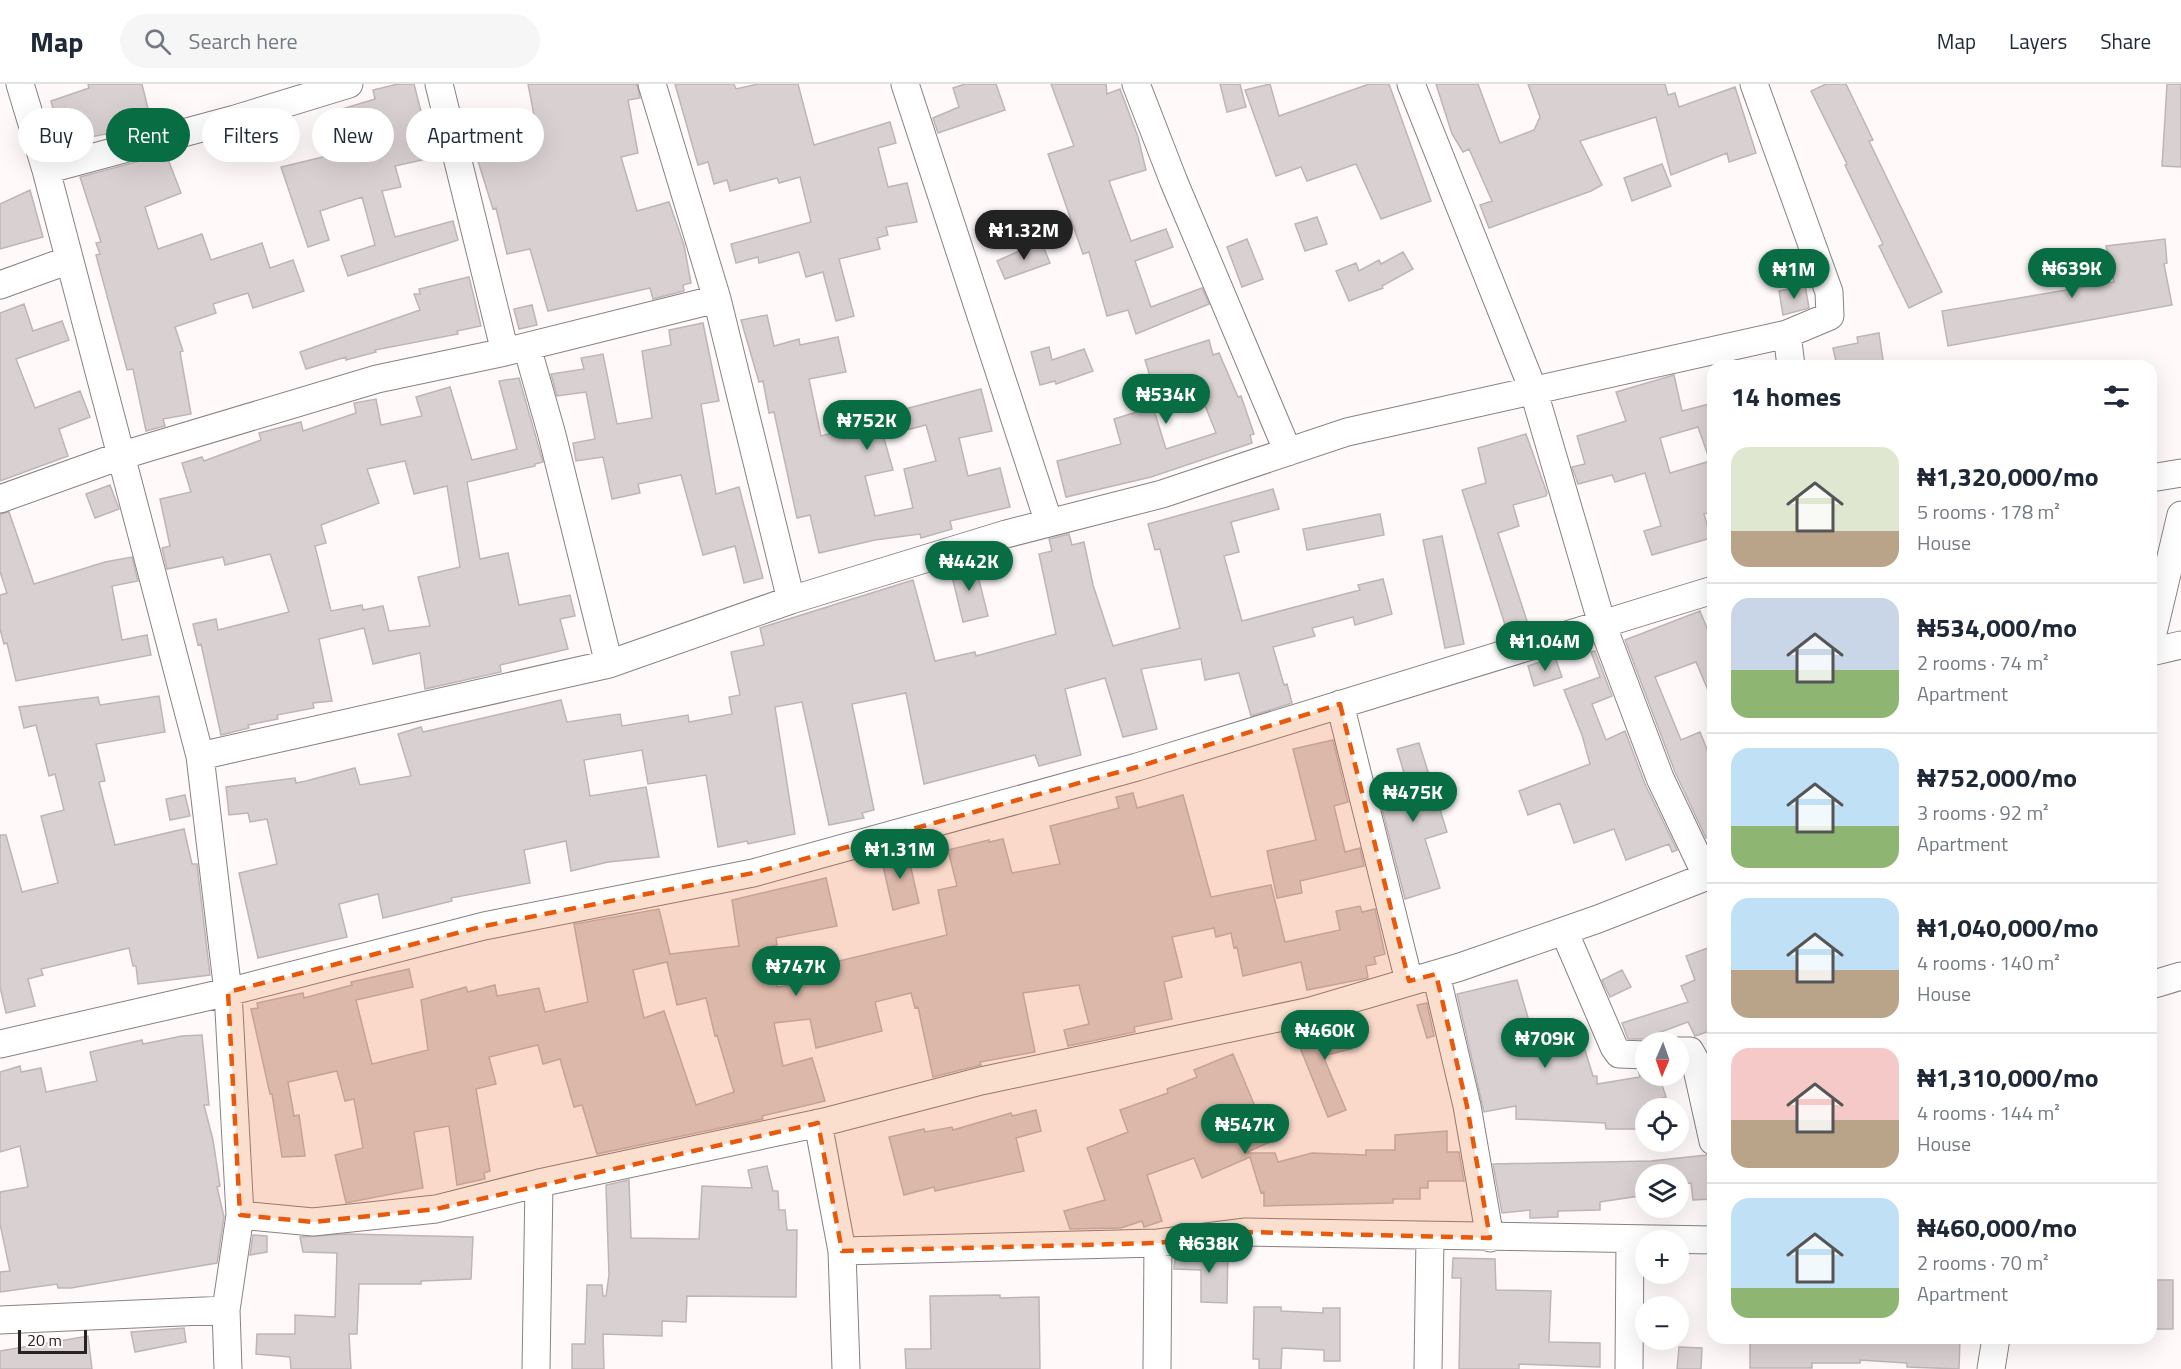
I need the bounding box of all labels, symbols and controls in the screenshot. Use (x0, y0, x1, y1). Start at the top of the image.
search box (120, 14, 540, 68)
text: Map (30, 20, 84, 63)
text: Search here (189, 24, 298, 58)
icon: search (141, 25, 174, 58)
text: Map (1937, 25, 1976, 57)
text: Layers (2009, 25, 2067, 57)
text: Share (2100, 25, 2151, 57)
chip: Buy (18, 108, 94, 162)
chip: Rent (106, 108, 190, 162)
chip: Filters (202, 108, 300, 162)
chip: New (312, 108, 394, 162)
chip: Apartment (406, 108, 544, 162)
pin: ₦1.32M (975, 210, 1073, 261)
text: ₦1.32M (989, 214, 1059, 245)
pin: ₦639K (2030, 248, 2114, 299)
pin: ₦1M (1765, 249, 1823, 300)
text: ₦639K (2042, 252, 2102, 283)
text: ₦1M (1773, 253, 1815, 284)
pin: ₦534K (1124, 374, 1208, 425)
text: 14 homes (1731, 377, 1841, 416)
text: ₦534K (1136, 378, 1196, 409)
icon: filters (2100, 380, 2133, 413)
pin: ₦752K (825, 400, 909, 451)
text: ₦752K (837, 404, 897, 435)
text: ₦1,320,000/mo (1917, 457, 2099, 496)
icon: home (1779, 471, 1851, 543)
text: 5 rooms · 178 m² (1917, 496, 2060, 527)
text: House (1917, 527, 1971, 558)
pin: ₦442K (927, 541, 1011, 592)
text: ₦442K (939, 545, 999, 576)
text: ₦534,000/mo (1917, 608, 2077, 647)
pin: ₦1.04M (1496, 621, 1594, 672)
icon: home (1779, 622, 1851, 694)
text: ₦1.04M (1510, 625, 1580, 656)
text: 2 rooms · 74 m² (1917, 647, 2049, 678)
text: Apartment (1917, 678, 2008, 709)
text: ₦752,000/mo (1917, 758, 2077, 797)
pin: ₦475K (1371, 772, 1455, 823)
icon: home (1779, 772, 1851, 844)
text: ₦475K (1383, 776, 1443, 807)
text: 3 rooms · 92 m² (1917, 797, 2049, 828)
text: Apartment (1917, 828, 2008, 859)
pin: ₦1.31M (851, 829, 949, 880)
text: ₦1.31M (865, 833, 935, 864)
text: ₦1,040,000/mo (1917, 908, 2099, 947)
icon: home (1779, 922, 1851, 994)
pin: ₦747K (754, 946, 838, 997)
text: 4 rooms · 140 m² (1917, 947, 2060, 978)
text: ₦747K (766, 950, 826, 981)
text: House (1917, 978, 1971, 1009)
pin: ₦460K (1283, 1010, 1367, 1061)
text: ₦460K (1295, 1014, 1355, 1045)
pin: ₦709K (1503, 1018, 1587, 1069)
text: ₦709K (1515, 1022, 1575, 1053)
north arrow (1635, 1032, 1689, 1086)
map controls (1635, 1032, 1689, 1350)
text: ₦1,310,000/mo (1917, 1058, 2099, 1097)
icon: home (1779, 1072, 1851, 1144)
text: 4 rooms · 144 m² (1917, 1097, 2060, 1128)
button: locate (1635, 1098, 1689, 1152)
pin: ₦547K (1203, 1104, 1287, 1155)
text: ₦547K (1215, 1108, 1275, 1139)
text: House (1917, 1128, 1971, 1159)
button: layers (1635, 1164, 1689, 1218)
text: ₦460,000/mo (1917, 1208, 2077, 1247)
icon: home (1779, 1222, 1851, 1294)
pin: ₦638K (1167, 1223, 1251, 1274)
text: ₦638K (1179, 1227, 1239, 1258)
button: + (1635, 1230, 1689, 1284)
text: 2 rooms · 70 m² (1917, 1247, 2049, 1278)
text: Apartment (1917, 1278, 2008, 1309)
button: − (1635, 1296, 1689, 1350)
scale bar (18, 1327, 87, 1354)
text: 20 m (27, 1328, 62, 1352)

